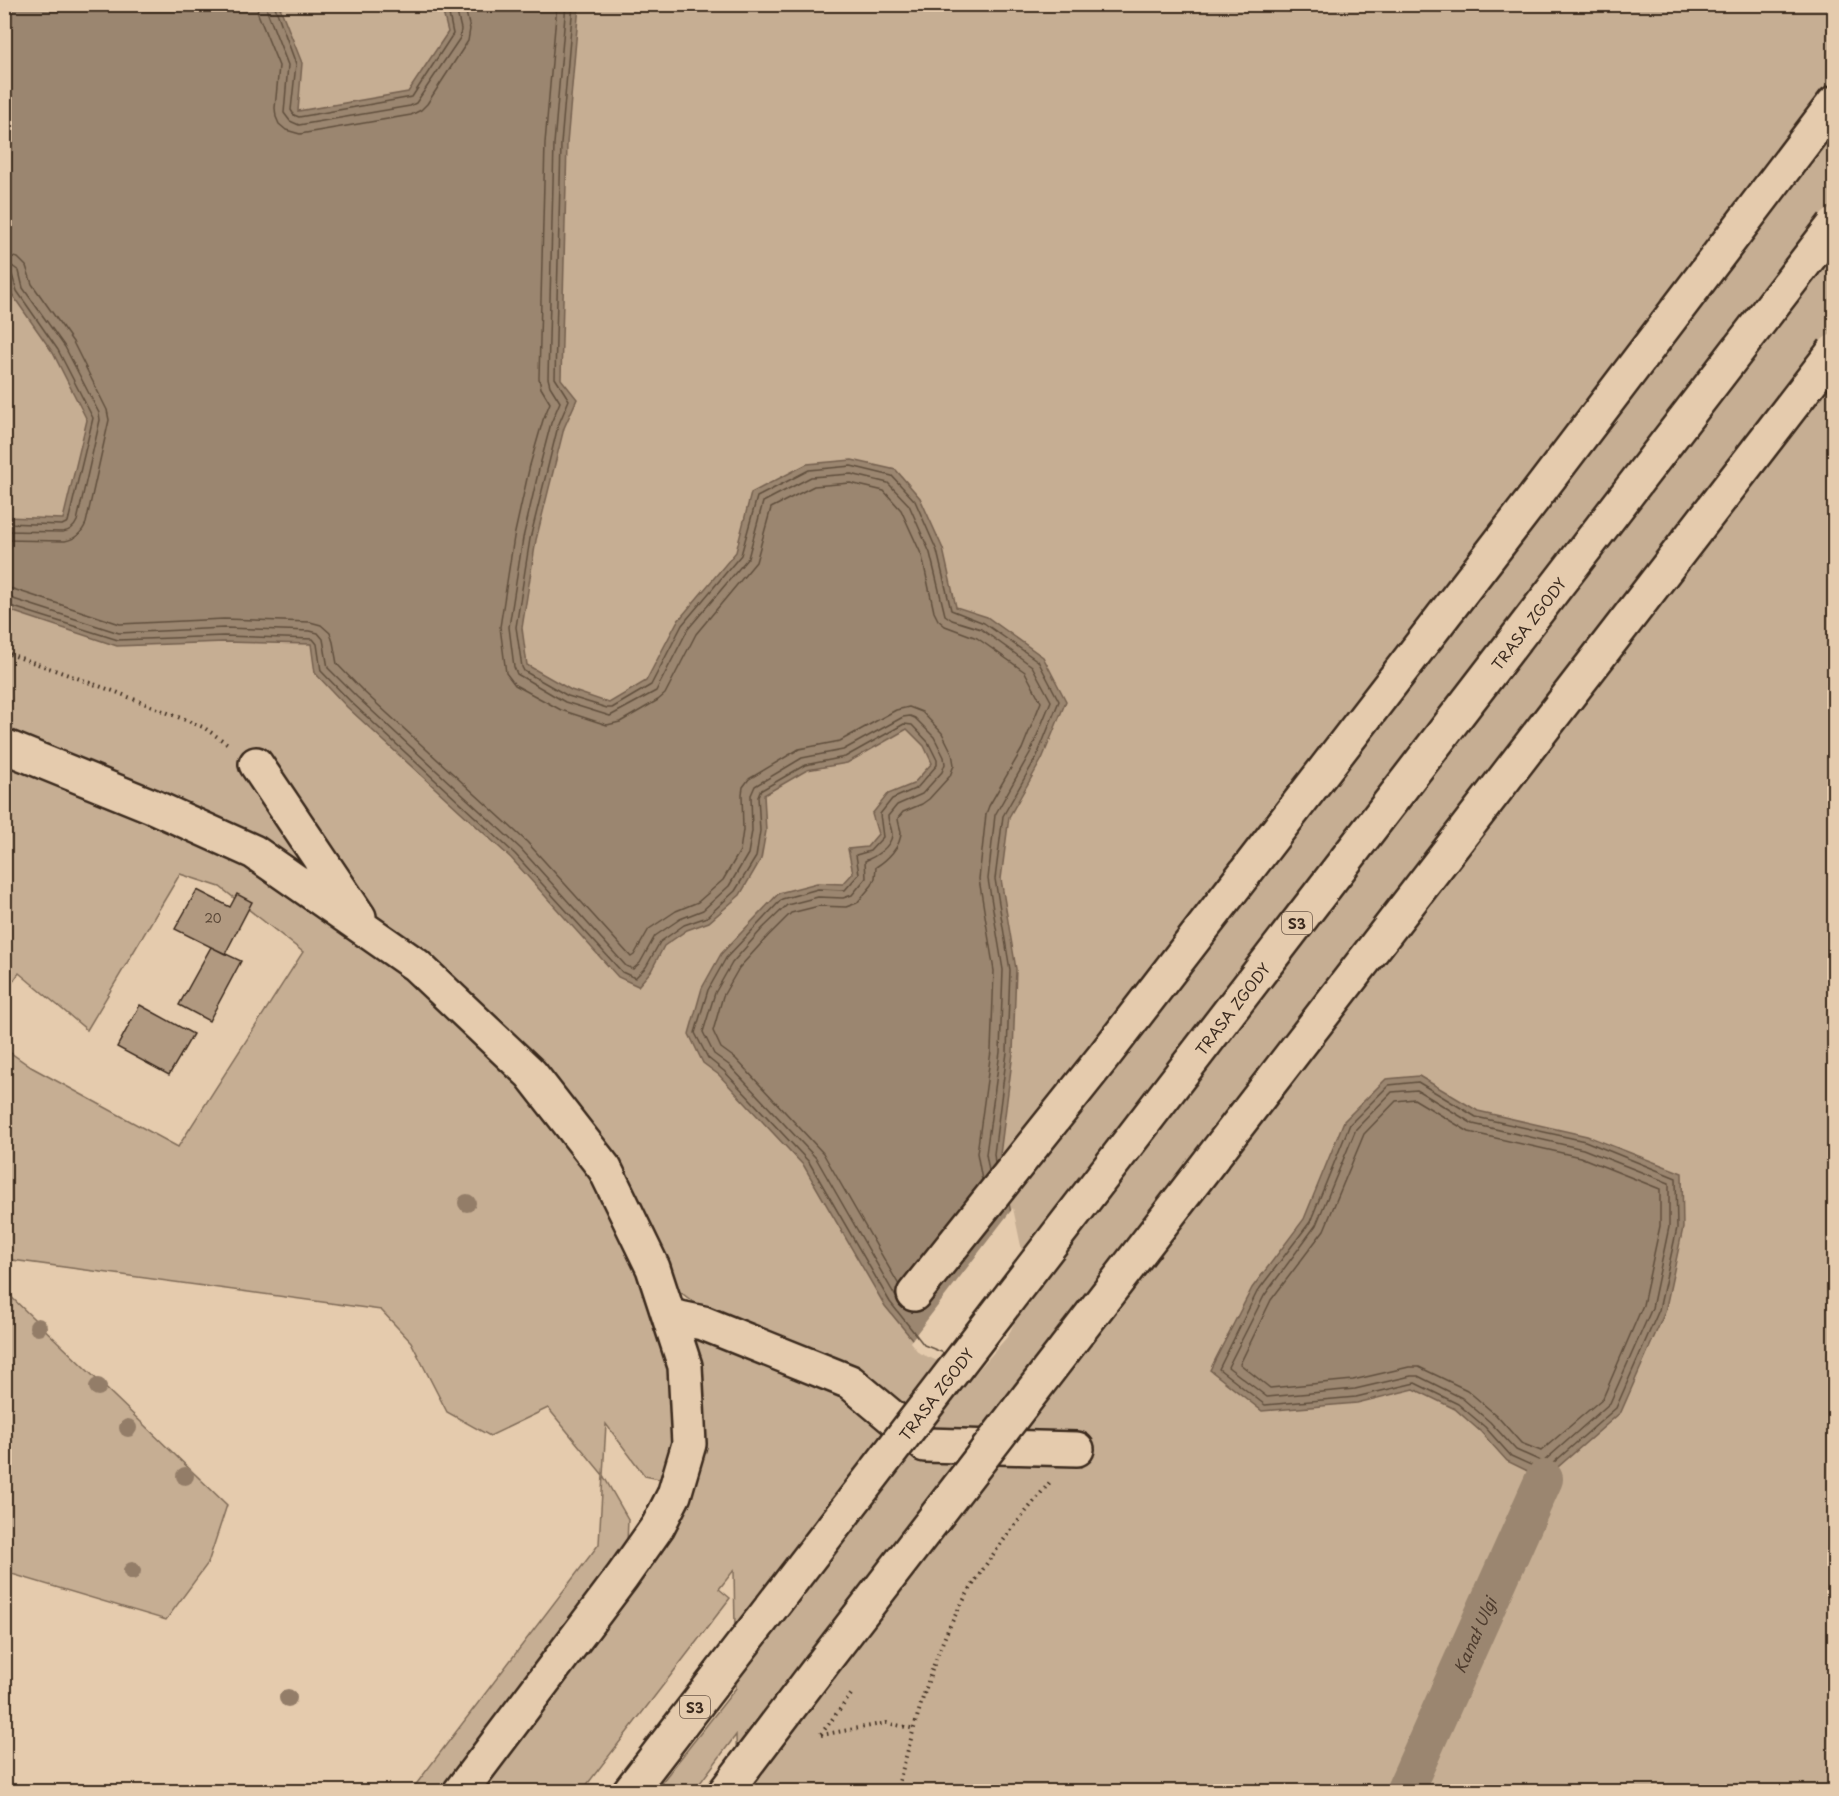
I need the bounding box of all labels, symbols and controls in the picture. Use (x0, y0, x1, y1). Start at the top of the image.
street label: TRASA ZGODY (1485, 572, 1571, 674)
house number: 20 (204, 909, 222, 927)
road number: S3 (1282, 912, 1312, 934)
street label: TRASA ZGODY (1189, 957, 1275, 1059)
street label: TRASA ZGODY (893, 1343, 979, 1445)
water label: Kanał Ulgi (1447, 1591, 1503, 1677)
road number: S3 (680, 1696, 710, 1718)

